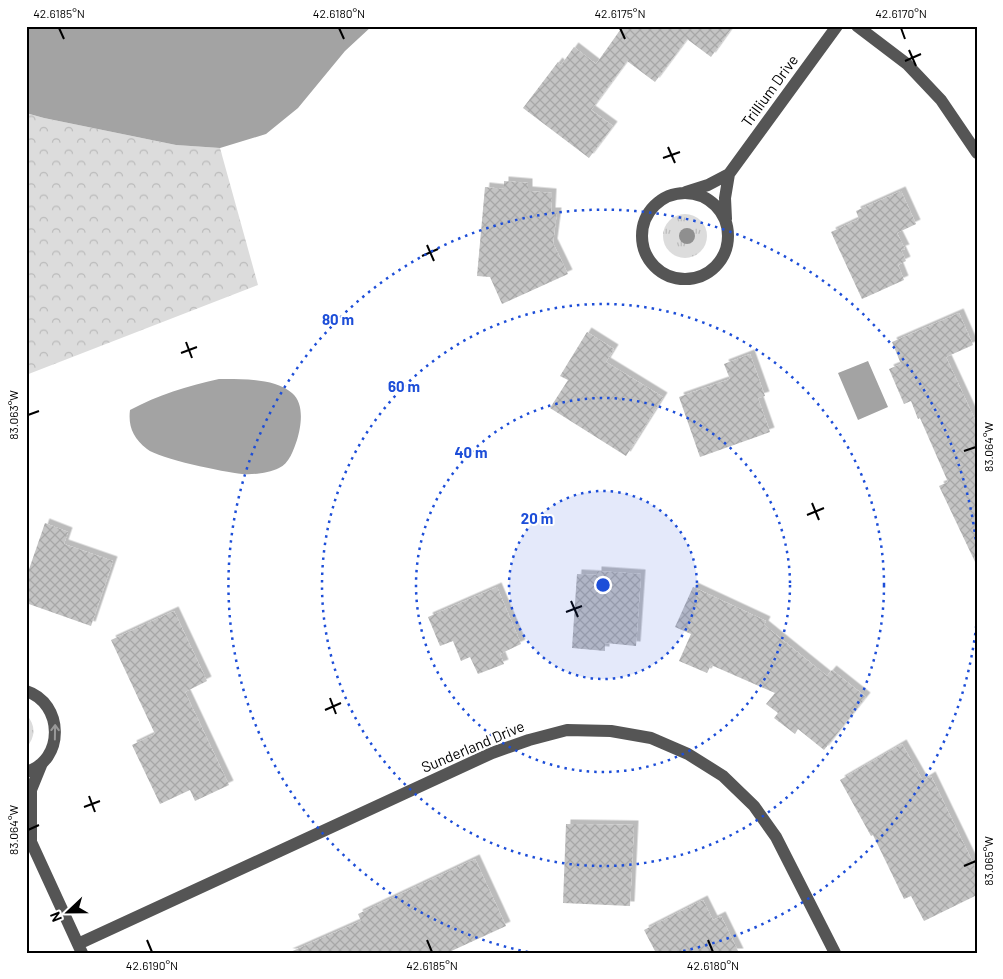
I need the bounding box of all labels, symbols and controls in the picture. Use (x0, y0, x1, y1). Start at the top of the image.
text: 42.6185°N (33, 6, 85, 20)
text: 42.6180°N (313, 6, 365, 20)
text: 42.6175°N (594, 6, 646, 20)
text: 42.6170°N (875, 6, 927, 20)
street label: Trillium Drive (737, 51, 801, 130)
text: 80 m (322, 310, 354, 328)
text: 60 m (388, 377, 420, 395)
text: 83.063°W (6, 390, 20, 440)
text: 83.064°W (981, 422, 995, 472)
text: 40 m (454, 443, 488, 461)
text: 20 m (521, 509, 553, 527)
centre of rings (594, 576, 612, 594)
street label: Sunderland Drive (418, 716, 527, 776)
one-way arrow (50, 724, 60, 740)
text: 83.064°W (6, 805, 20, 855)
text: 83.065°W (981, 836, 995, 886)
north arrow (42, 886, 92, 936)
text: N (46, 910, 65, 925)
text: 42.6190°N (126, 958, 178, 972)
text: 42.6185°N (406, 958, 458, 972)
text: 42.6180°N (687, 958, 739, 972)

